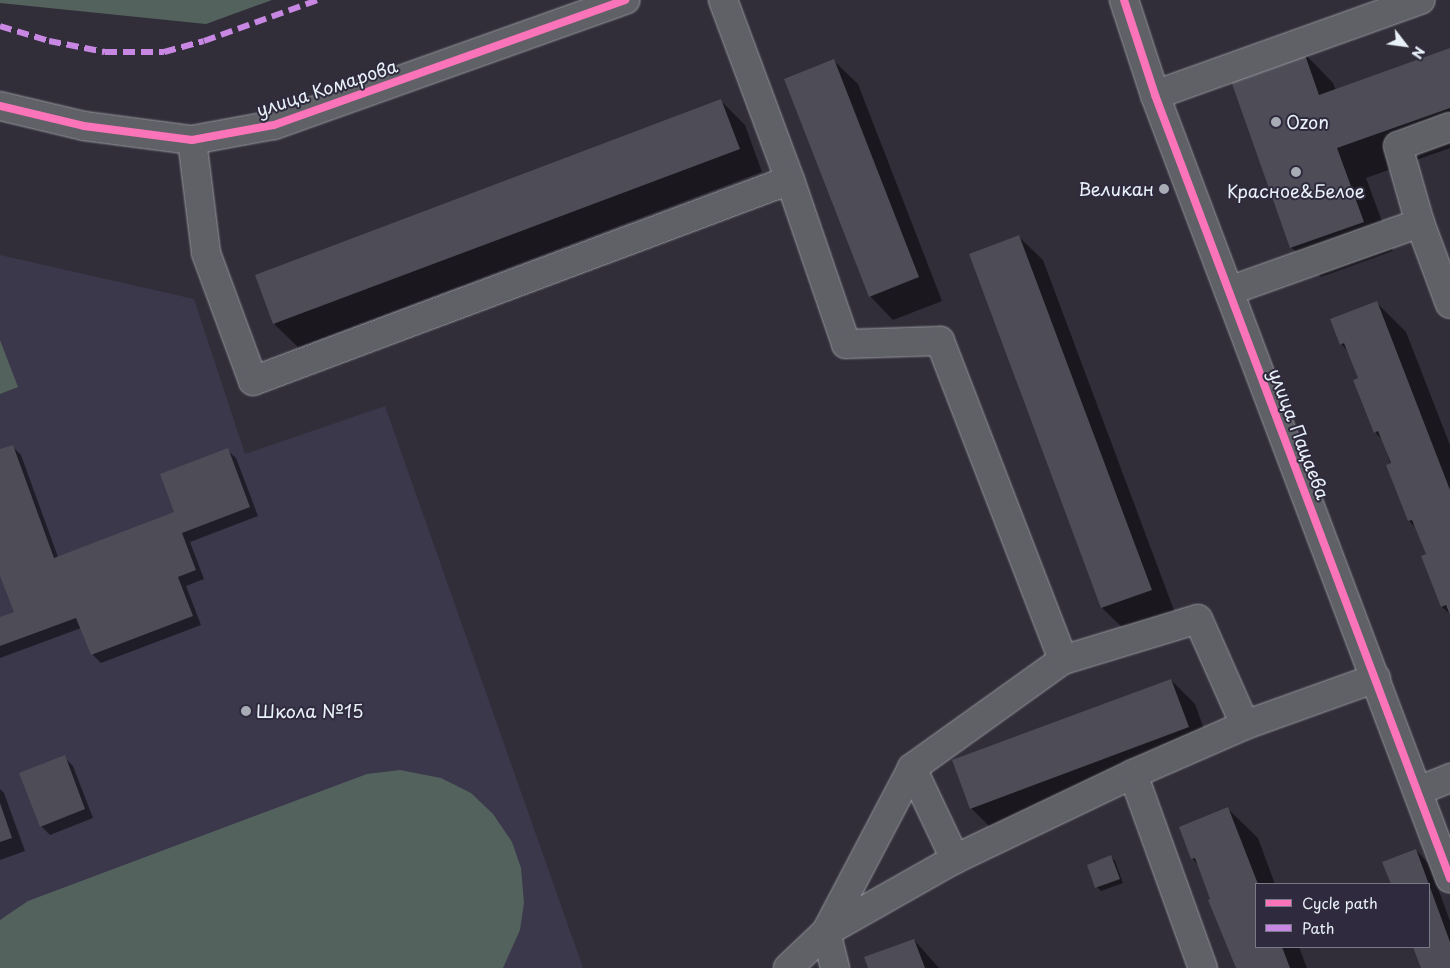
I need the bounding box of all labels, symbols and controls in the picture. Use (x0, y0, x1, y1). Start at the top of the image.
north arrow (1380, 20, 1430, 70)
text: N (1407, 43, 1430, 63)
street label: улица Комарова (253, 55, 401, 121)
place label: Ozon (1286, 111, 1329, 133)
marker: Ozon (1270, 116, 1282, 128)
marker: Красное&Белое (1290, 166, 1302, 178)
place label: Великан (1078, 178, 1154, 200)
place label: Красное&Белое (1227, 180, 1365, 202)
marker: Великан (1158, 183, 1170, 195)
street label: улица Пацаева (1264, 366, 1334, 502)
place label: Школа №15 (256, 700, 364, 722)
marker: Школа №15 (240, 705, 252, 717)
legend (1255, 883, 1430, 948)
text: Cycle path (1302, 891, 1378, 914)
text: Path (1302, 916, 1334, 939)

